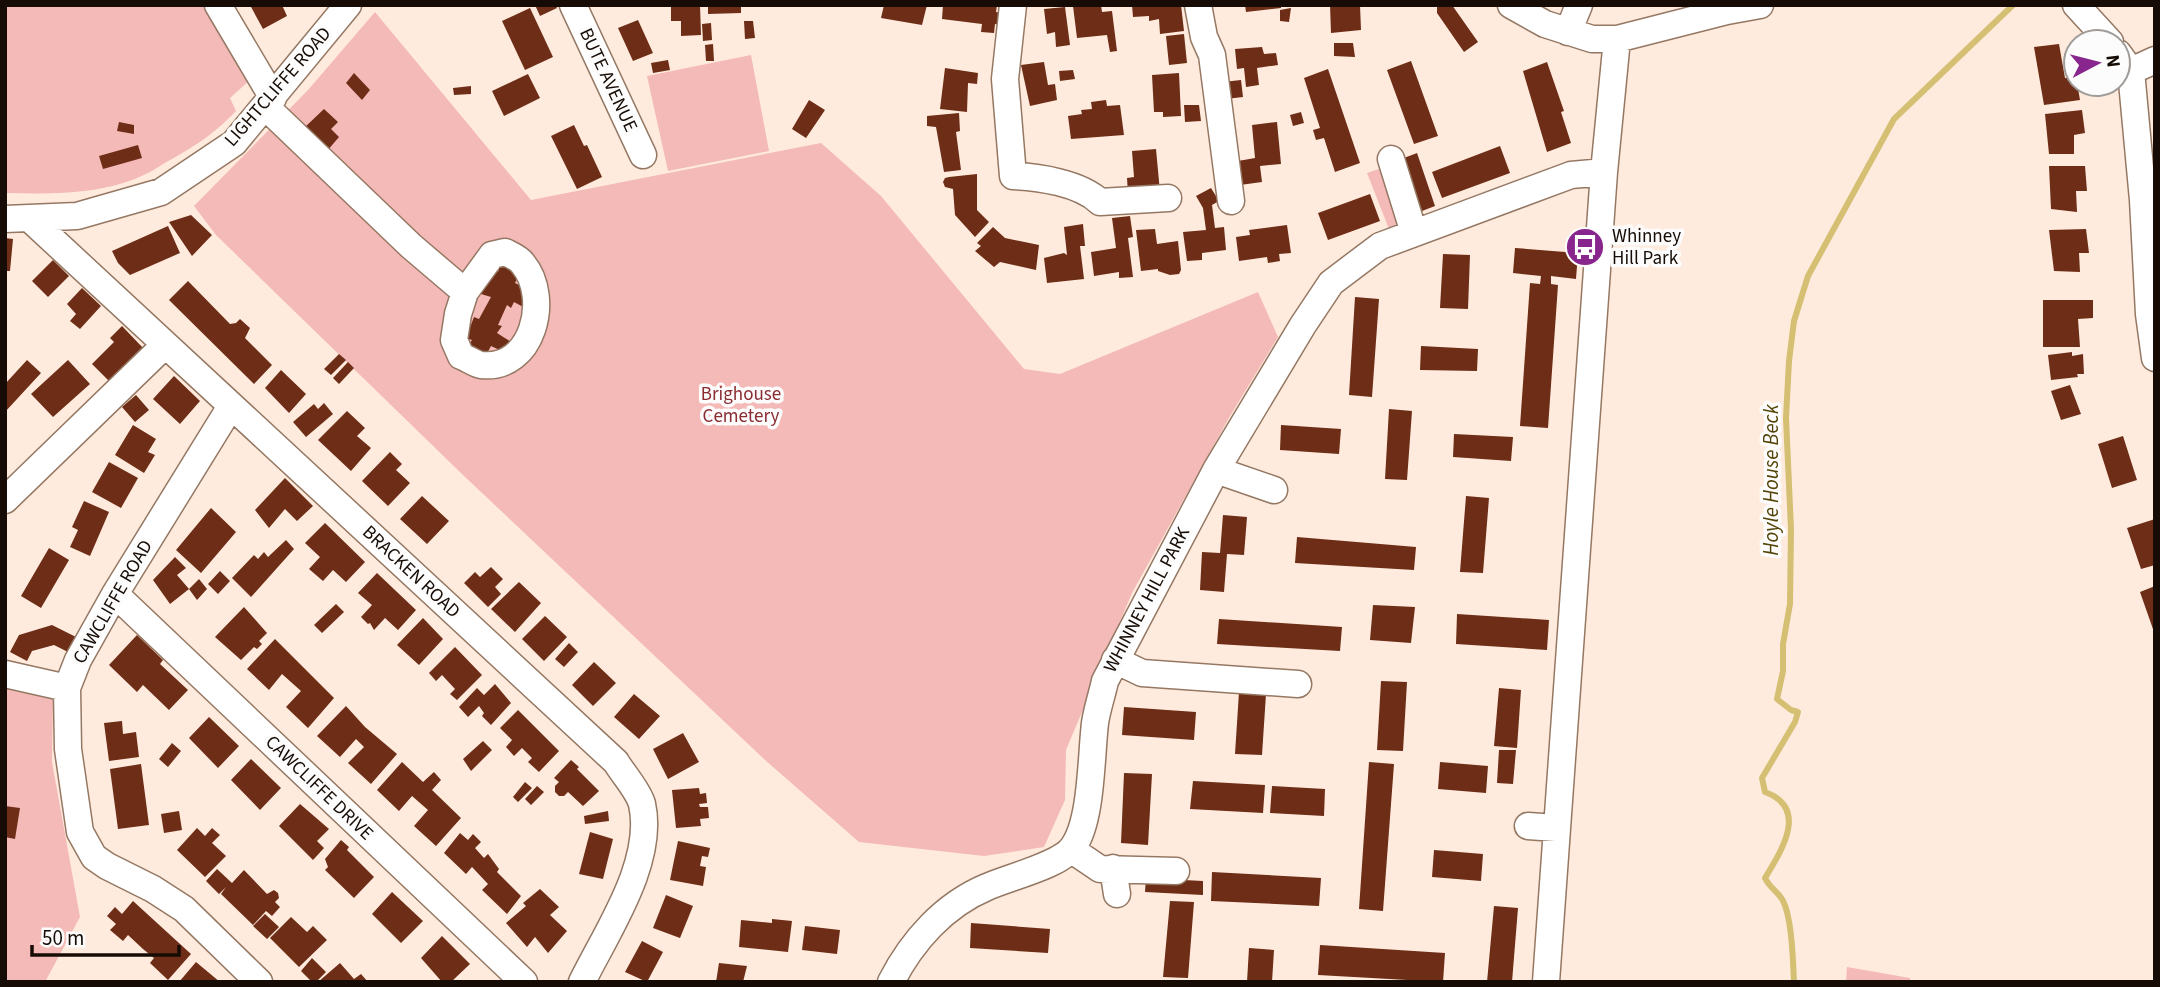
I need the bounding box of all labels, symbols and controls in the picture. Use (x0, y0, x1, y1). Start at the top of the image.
street label: LIGHTCLIFFE ROAD (218, 21, 338, 153)
street label: BUTE AVENUE (572, 24, 644, 136)
north arrow (2062, 28, 2132, 98)
text: N (2098, 53, 2127, 69)
place label: Whinney Hill Park (1612, 223, 1681, 272)
bus stop icon: Whinney Hill Park (1564, 226, 1606, 268)
park label: Brighouse Cemetery (701, 381, 781, 430)
water label: Hoyle House Beck (1756, 403, 1786, 556)
street label: BRACKEN ROAD (356, 519, 466, 625)
street label: WHINNEY HILL PARK (1097, 522, 1197, 678)
street label: CAWCLIFFE ROAD (67, 535, 159, 669)
street label: CAWCLIFFE DRIVE (259, 729, 379, 847)
scale bar (32, 914, 178, 958)
text: 50 m (42, 923, 84, 953)

